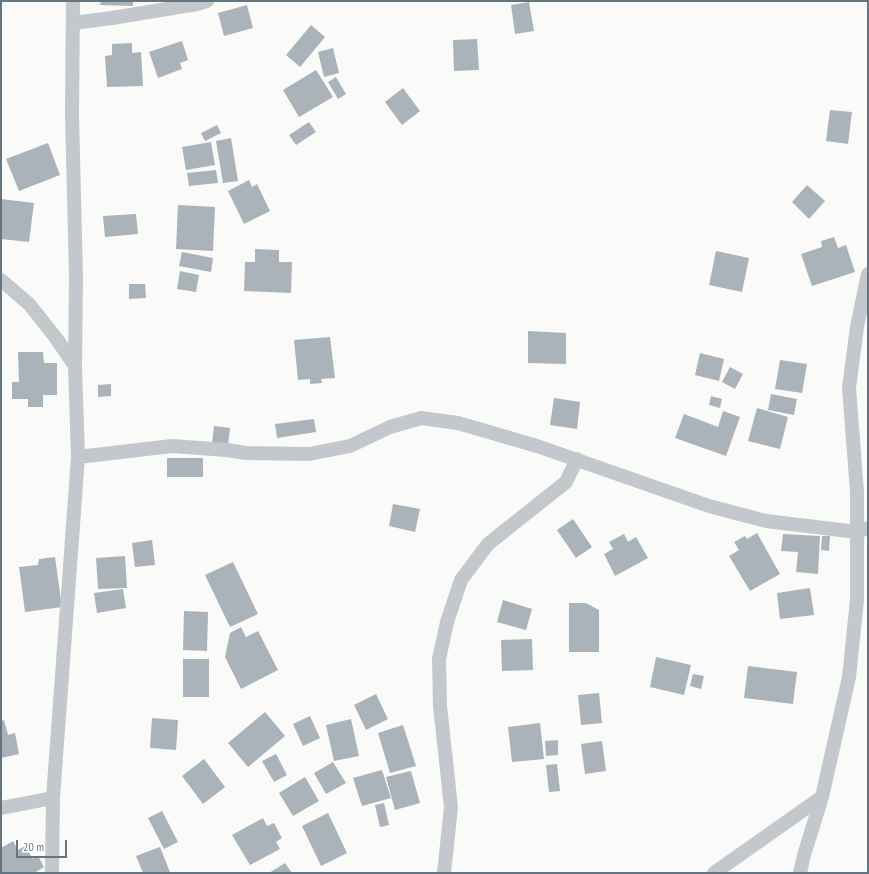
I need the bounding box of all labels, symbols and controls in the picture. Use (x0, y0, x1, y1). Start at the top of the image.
scale bar (18, 832, 69, 858)
text: 20 m (23, 839, 44, 854)

